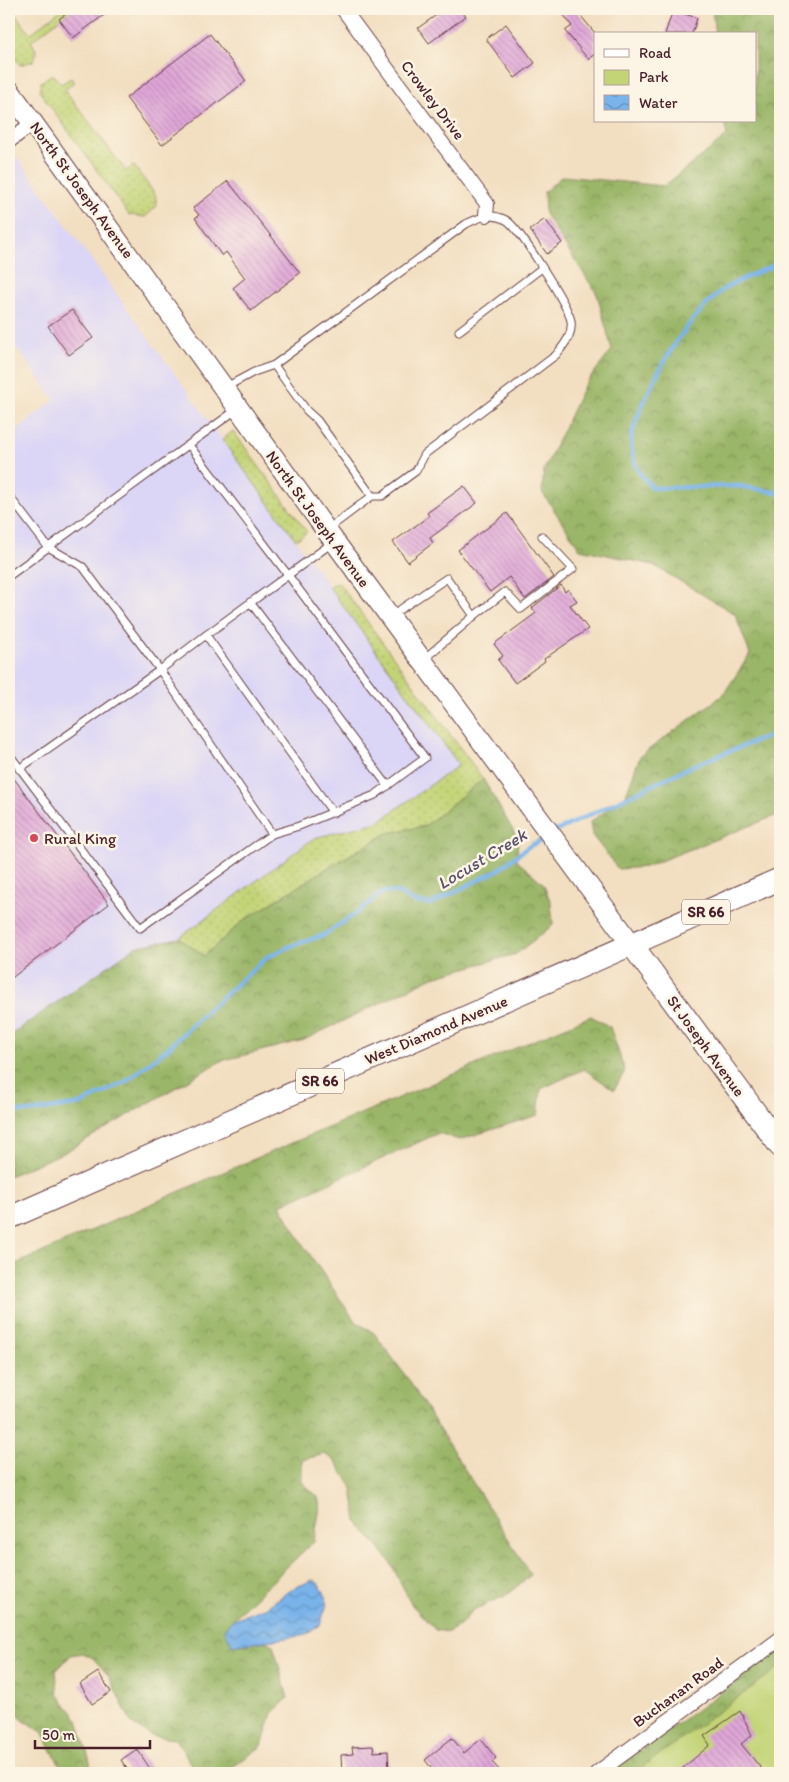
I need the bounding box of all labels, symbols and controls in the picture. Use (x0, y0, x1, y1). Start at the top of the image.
legend (594, 32, 756, 122)
text: Road (639, 44, 672, 62)
street label: Crowley Drive (397, 57, 469, 143)
text: Park (639, 68, 669, 86)
text: Water (639, 94, 678, 112)
street label: North St Joseph Avenue (26, 118, 138, 262)
street label: North St Joseph Avenue (262, 447, 374, 591)
water label: Locust Creek (433, 823, 532, 894)
place label: Rural King (44, 829, 117, 848)
marker: Rural King (28, 832, 40, 844)
road number: SR 66 (682, 900, 730, 924)
street label: West Diamond Avenue (362, 991, 510, 1069)
street label: St Joseph Avenue (663, 992, 749, 1100)
road number: SR 66 (296, 1068, 344, 1094)
street label: Buchanan Road (629, 1653, 727, 1731)
scale bar (35, 1717, 150, 1749)
text: 50 m (42, 1726, 75, 1744)

